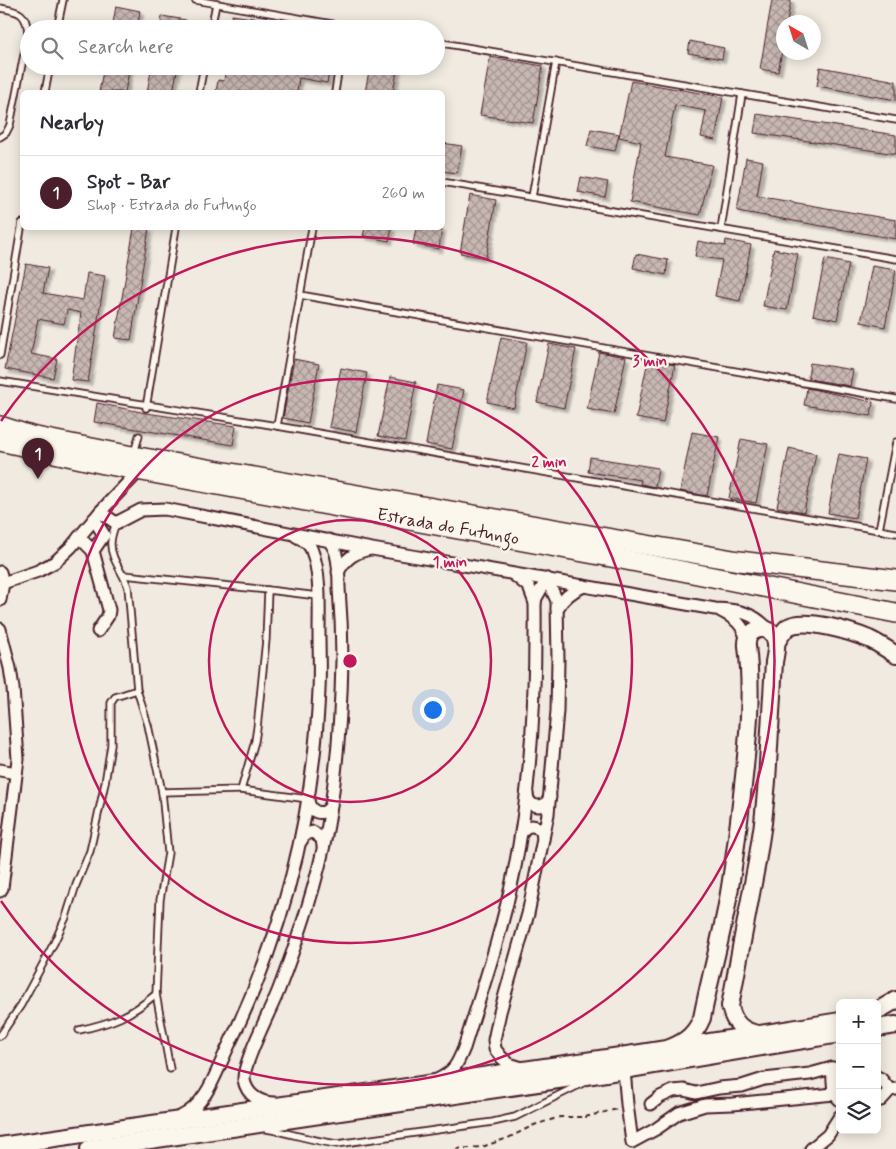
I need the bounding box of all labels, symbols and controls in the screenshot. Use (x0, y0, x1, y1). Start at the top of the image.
north arrow (776, 15, 821, 60)
search box (20, 20, 445, 75)
icon: search (38, 34, 66, 62)
text: Search here (78, 35, 174, 60)
text: Nearby (40, 109, 104, 137)
text: Spot - Bar (87, 170, 170, 195)
text: 1 (52, 183, 60, 204)
text: 260 m (382, 183, 425, 204)
text: Shop · Estrada do Futungo (87, 195, 257, 216)
text: 3 min (633, 352, 667, 372)
pin: 1 (22, 438, 54, 479)
text: 2 min (531, 453, 567, 473)
street label: Estrada do Futungo (375, 503, 521, 553)
text: 1 min (433, 553, 467, 573)
centre of rings (341, 652, 359, 670)
your location (420, 697, 446, 723)
map controls (836, 999, 881, 1134)
button: + (836, 999, 881, 1044)
button: − (836, 1044, 881, 1089)
button: layers (836, 1089, 881, 1134)

